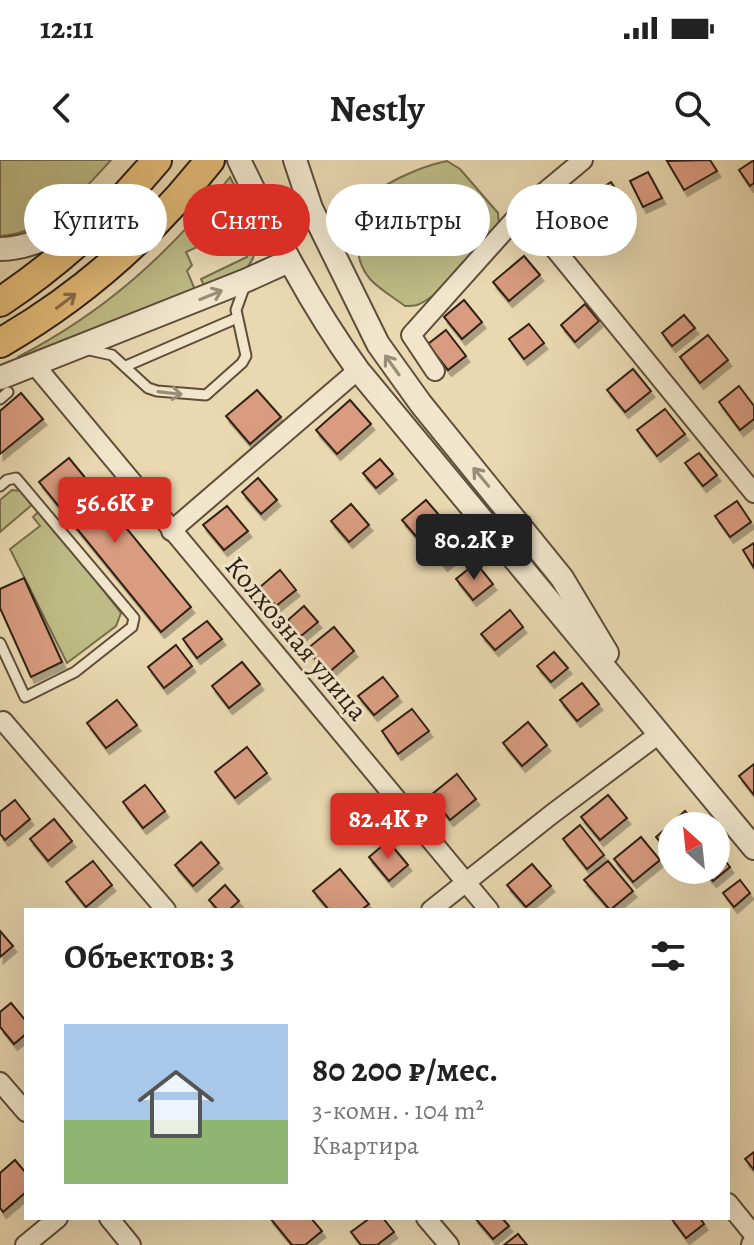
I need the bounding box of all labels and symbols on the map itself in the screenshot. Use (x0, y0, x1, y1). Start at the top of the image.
one-way arrow (198, 287, 223, 301)
one-way arrow (55, 293, 76, 310)
one-way arrow (384, 354, 400, 376)
one-way arrow (156, 385, 183, 400)
one-way arrow (473, 467, 490, 488)
pin: 56.6K ₽ (41, 477, 189, 545)
pin: 80.2K ₽ (400, 514, 548, 582)
street label: Колхозная улица (216, 548, 376, 729)
pin: 82.4K ₽ (314, 793, 462, 861)
north arrow (658, 812, 730, 884)

